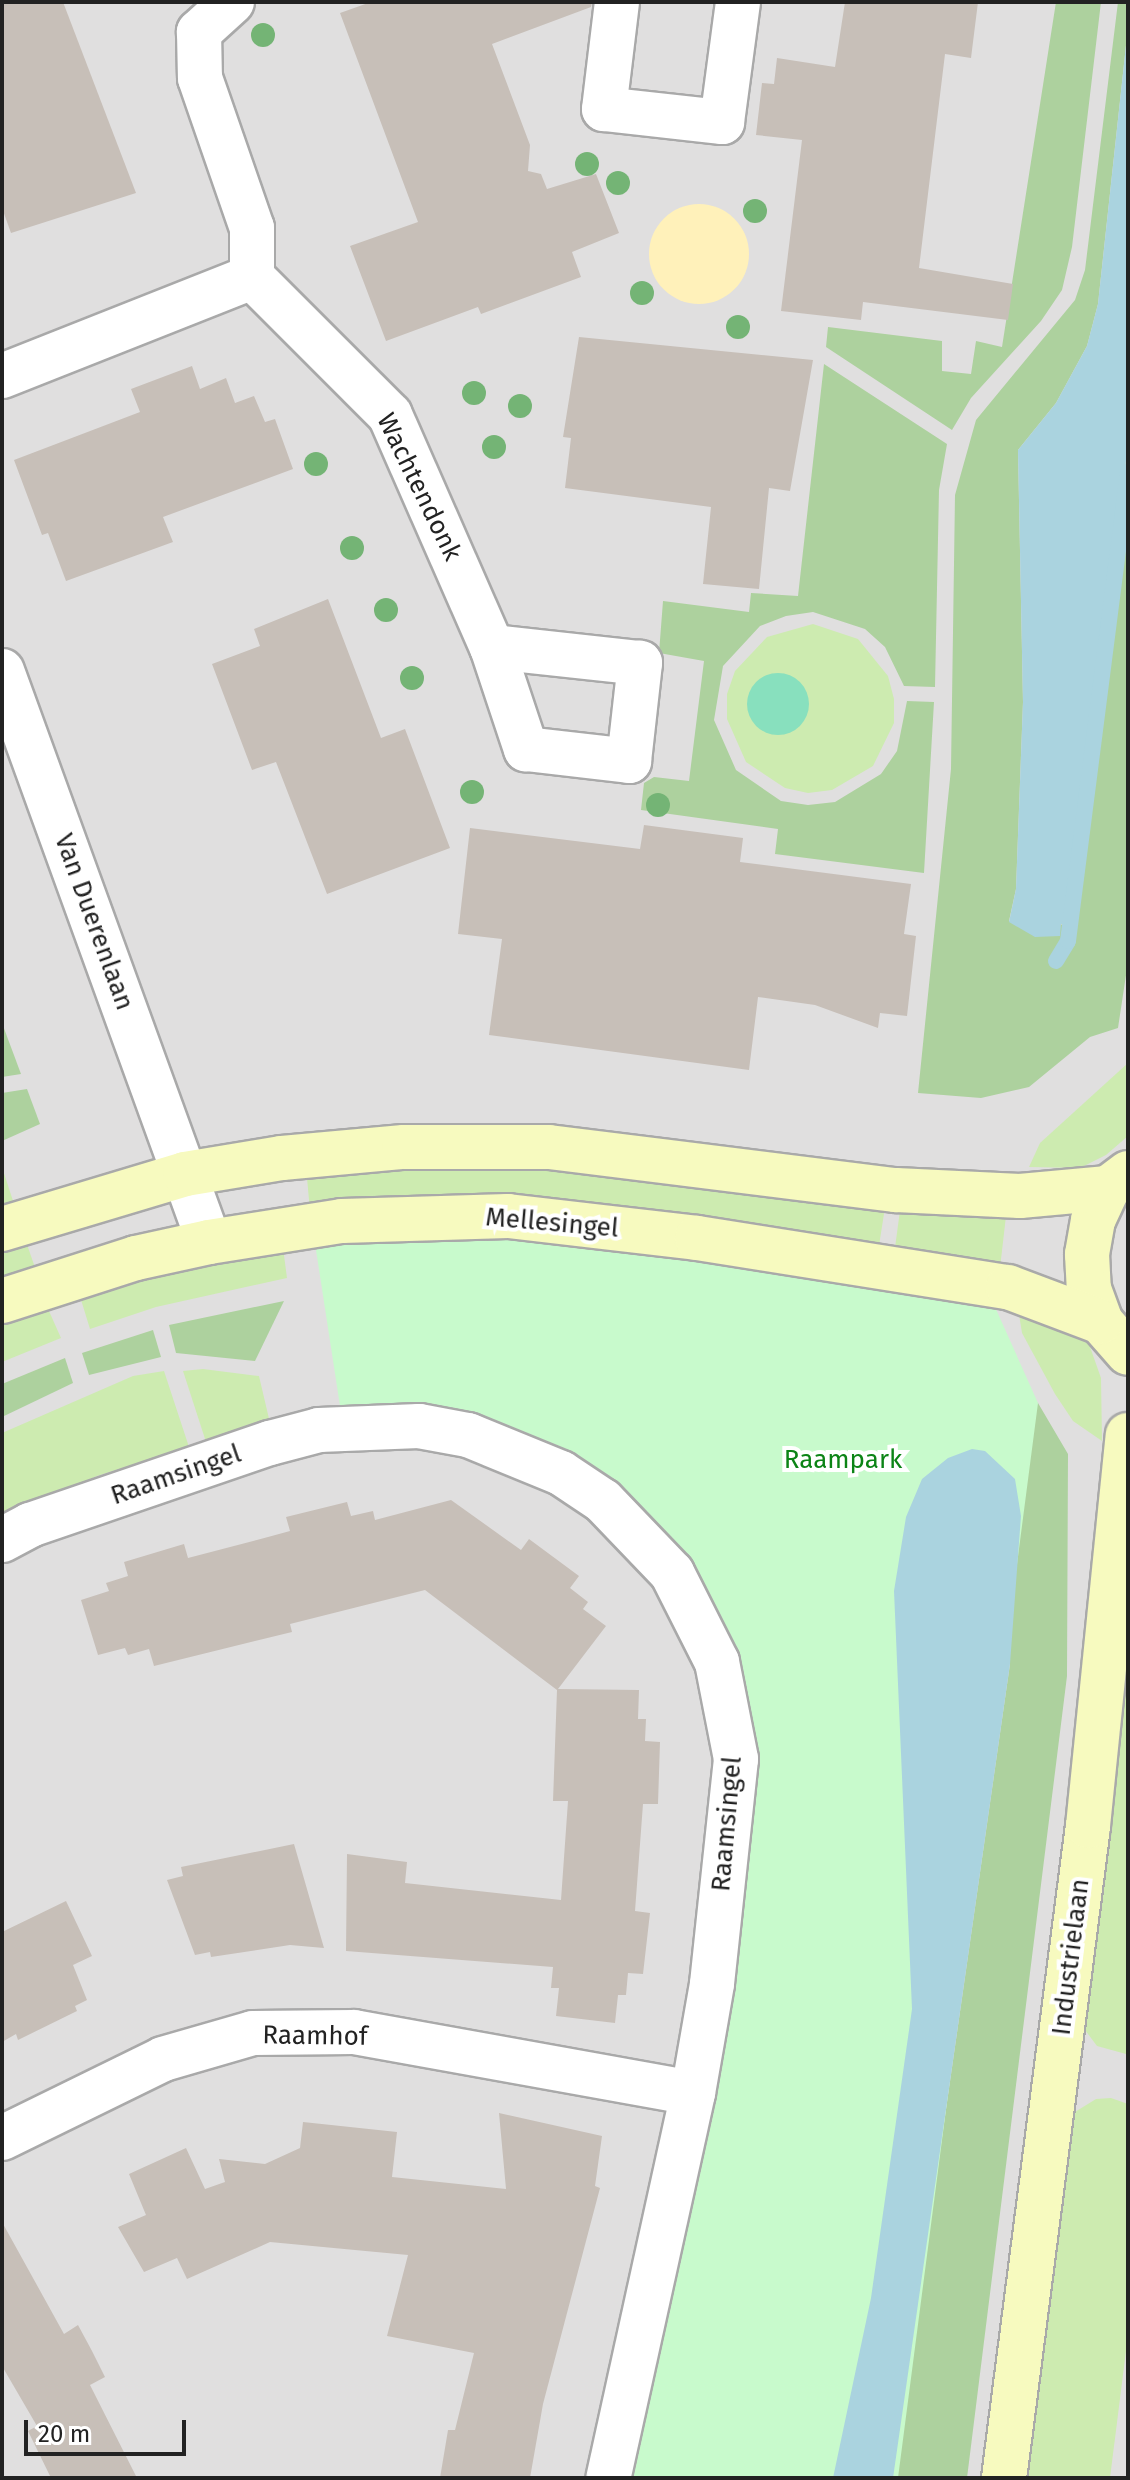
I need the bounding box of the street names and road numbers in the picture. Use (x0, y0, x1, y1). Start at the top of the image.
street label: Wachtendonk (370, 408, 468, 566)
street label: Van Duerenlaan (48, 830, 140, 1014)
street label: Mellesingel (484, 1202, 620, 1244)
street label: Raamsingel (107, 1438, 245, 1512)
street label: Raamsingel (706, 1755, 748, 1893)
street label: Industrielaan (1046, 1877, 1096, 2037)
street label: Raamhof (262, 2019, 368, 2053)

